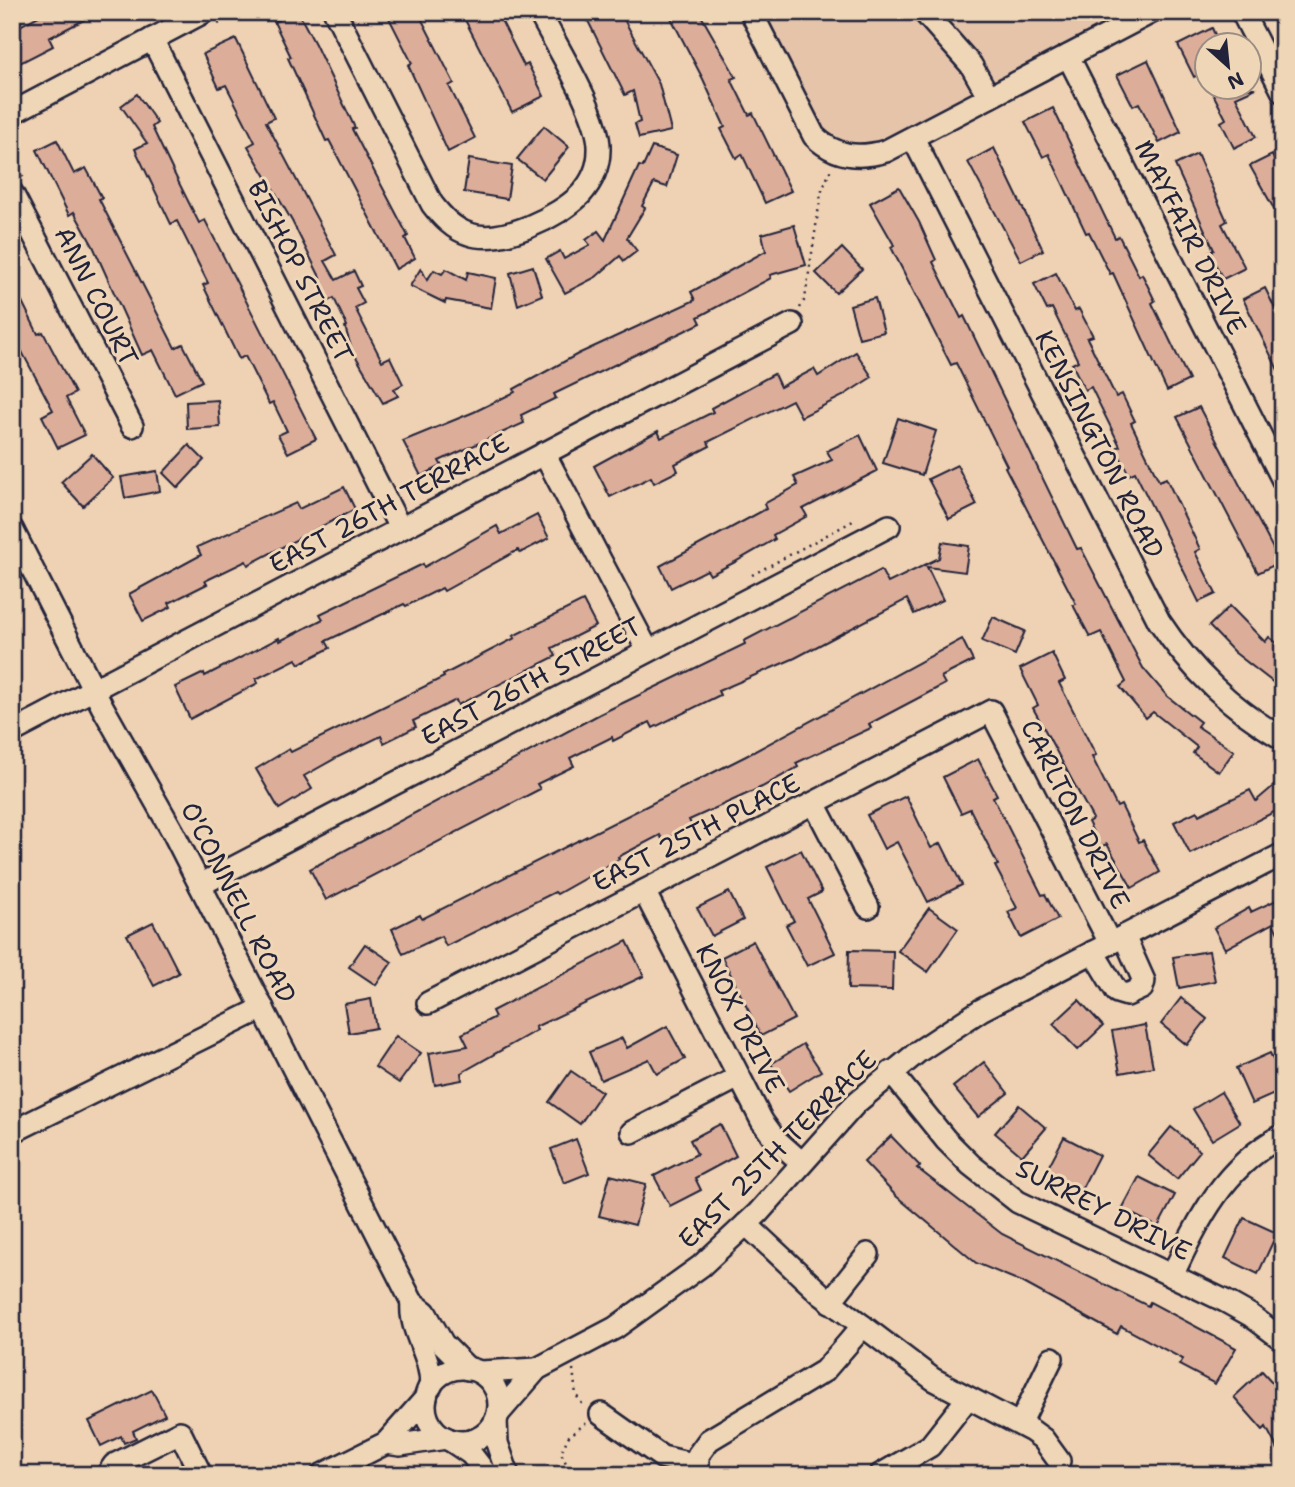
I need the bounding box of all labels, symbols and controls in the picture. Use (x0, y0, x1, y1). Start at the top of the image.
north arrow (1194, 32, 1264, 102)
text: N (1223, 66, 1248, 95)
street label: MAYFAIR DRIVE (1127, 134, 1255, 340)
street label: BISHOP STREET (240, 174, 362, 368)
street label: ANN COURT (47, 220, 147, 372)
street label: KENSINGTON ROAD (1027, 324, 1173, 564)
street label: EAST 26TH TERRACE (263, 425, 515, 581)
street label: EAST 26TH STREET (415, 608, 647, 754)
street label: CARLTON DRIVE (1013, 713, 1139, 915)
street label: EAST 25TH PLACE (586, 765, 806, 899)
street label: O'CONNELL ROAD (173, 795, 305, 1009)
street label: KNOX DRIVE (688, 937, 794, 1099)
street label: EAST 25TH TERRACE (670, 1042, 884, 1256)
street label: SURREY DRIVE (1010, 1150, 1198, 1268)

